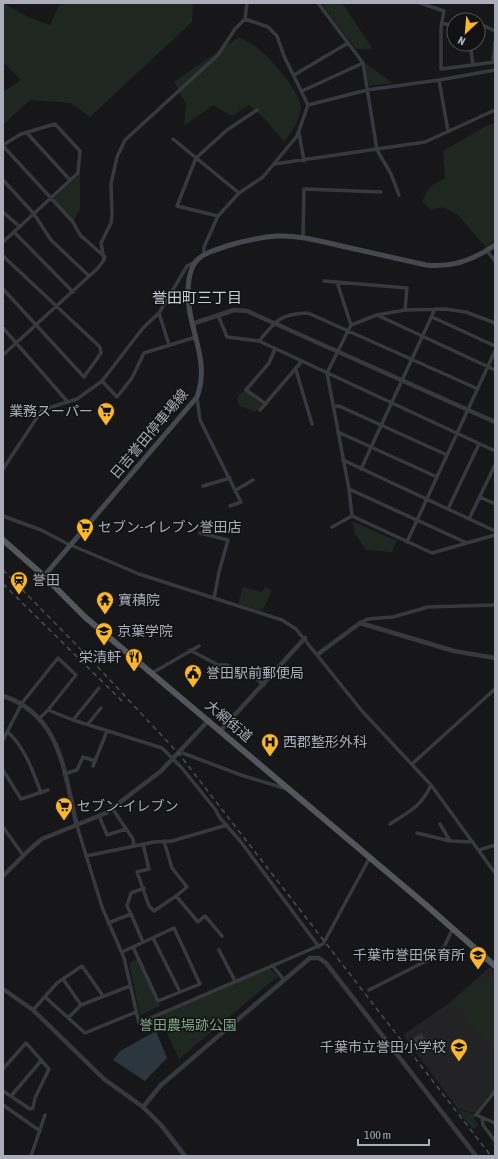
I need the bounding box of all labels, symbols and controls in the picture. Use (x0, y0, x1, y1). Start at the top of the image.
north arrow (446, 12, 486, 52)
text: N (456, 34, 467, 48)
district label: 誉田町三丁目 (152, 289, 242, 306)
street label: 日吉誉田停車場線 (107, 386, 191, 482)
supermarket icon: 業務スーパー (96, 401, 116, 426)
place label: 業務スーパー (9, 403, 93, 419)
supermarket icon: セブン-イレブン誉田店 (75, 517, 95, 542)
place label: セブン-イレブン誉田店 (98, 519, 242, 535)
station icon: 誉田 (9, 570, 29, 595)
place label: 誉田 (32, 572, 60, 588)
temple icon: 寶積院 (95, 590, 115, 615)
place label: 寶積院 (118, 592, 160, 608)
school or university icon: 京葉学院 (94, 621, 114, 646)
place label: 京葉学院 (117, 623, 173, 639)
restaurant icon: 栄清軒 (124, 647, 144, 672)
place label: 栄清軒 (79, 649, 121, 665)
public building icon: 誉田駅前郵便局 (183, 663, 203, 688)
place label: 誉田駅前郵便局 (206, 665, 304, 681)
street label: 大網街道 (202, 697, 256, 745)
hospital icon: 西郡整形外科 (260, 732, 280, 757)
place label: 西郡整形外科 (283, 734, 367, 750)
supermarket icon: セブン-イレブン (54, 796, 74, 821)
place label: セブン-イレブン (77, 798, 179, 814)
school or university icon: 千葉市誉田保育所 (468, 945, 488, 970)
place label: 千葉市誉田保育所 (353, 947, 465, 963)
park label: 誉田農場跡公園 (139, 1017, 237, 1033)
school or university icon: 千葉市立誉田小学校 (449, 1037, 469, 1062)
place label: 千葉市立誉田小学校 (320, 1039, 446, 1055)
scale bar (358, 1121, 429, 1147)
text: 100 m (364, 1128, 391, 1142)

